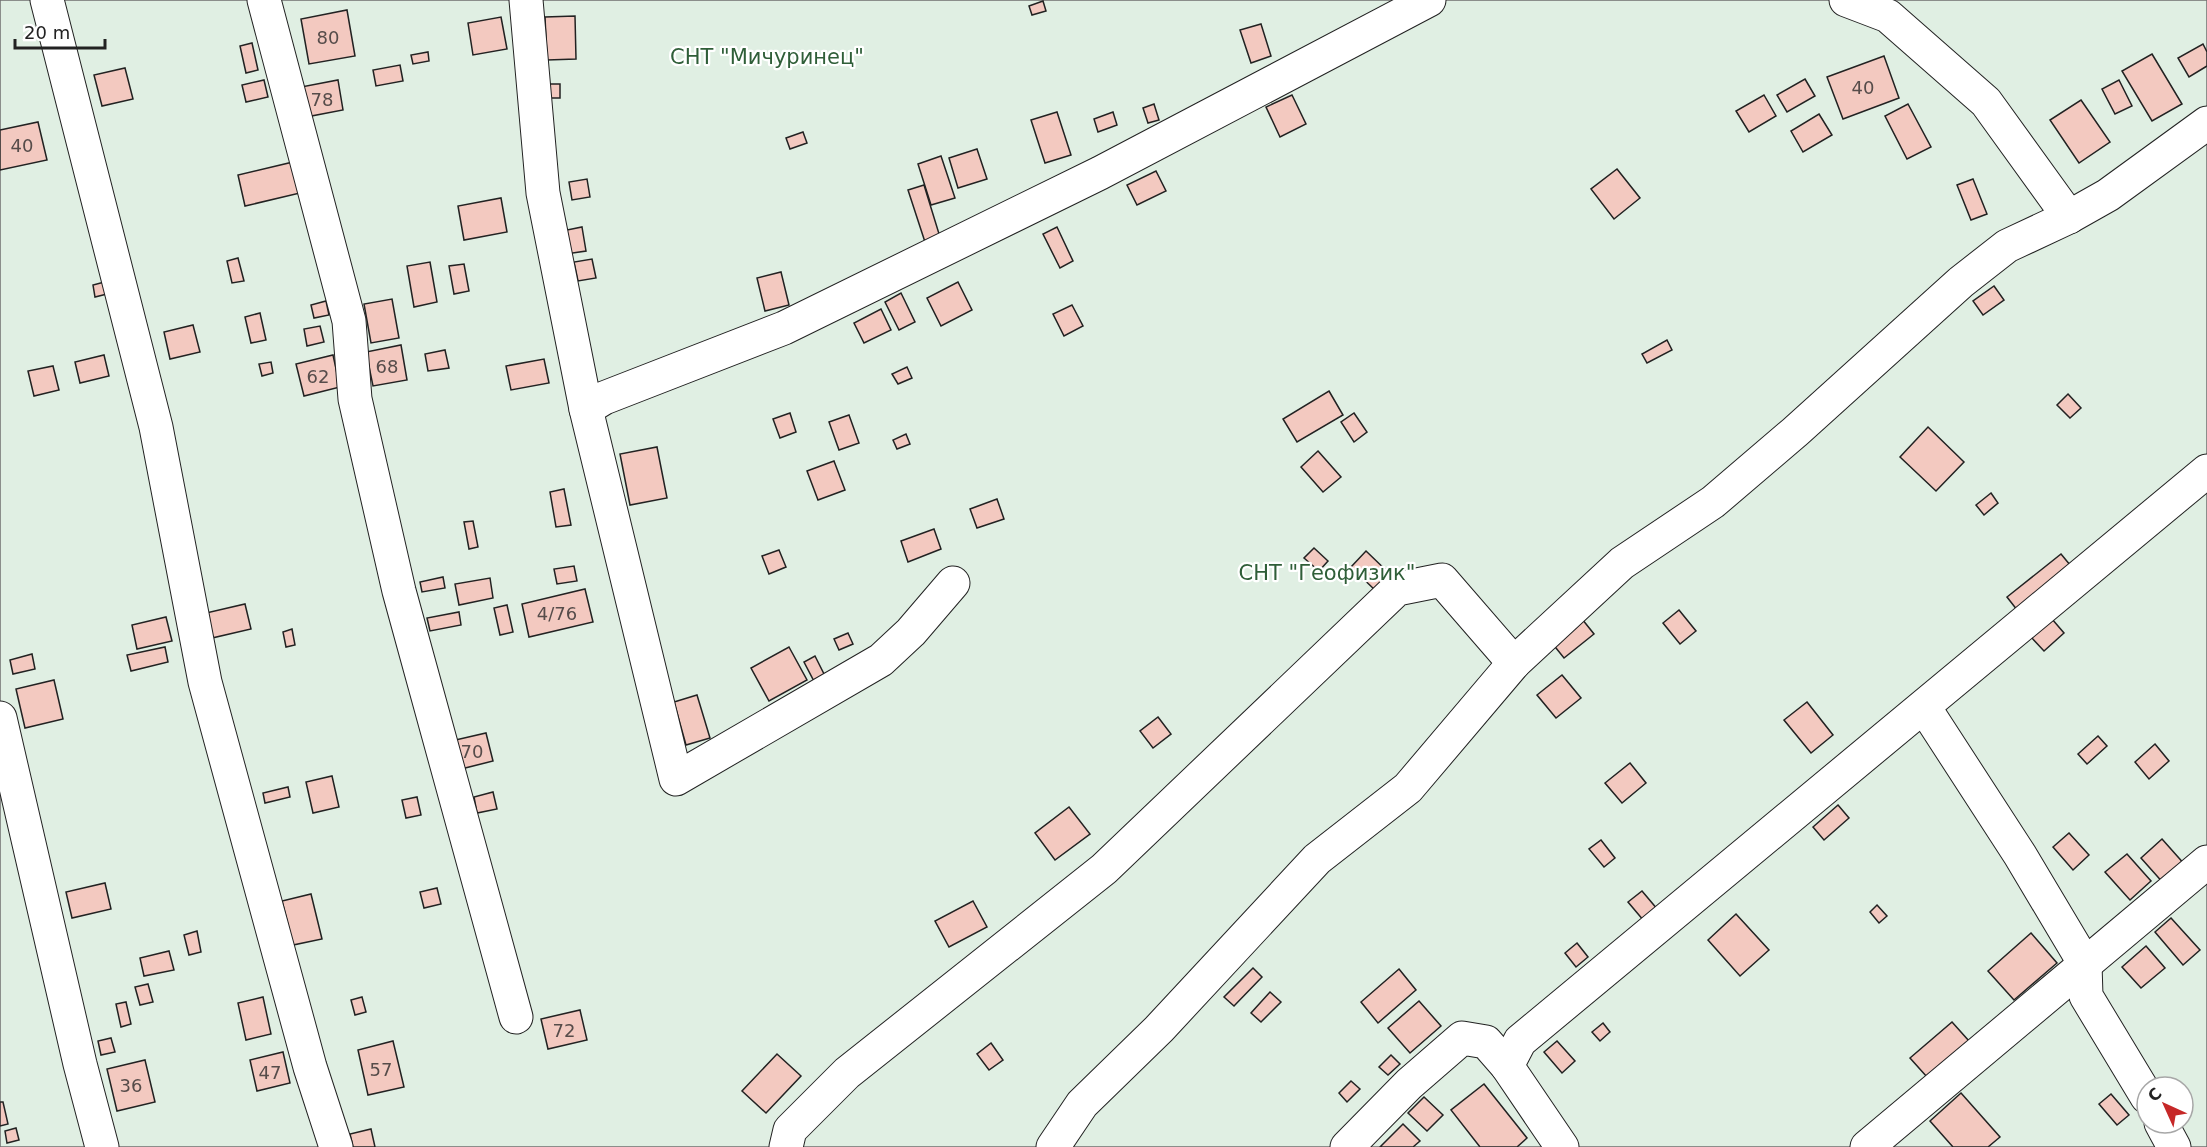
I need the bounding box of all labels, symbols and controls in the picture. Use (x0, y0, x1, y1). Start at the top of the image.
scale bar (15, 12, 105, 50)
text: 20 m (24, 22, 70, 43)
house number: 80 (317, 27, 339, 48)
park label: СНТ "Мичуринец" (670, 45, 864, 69)
house number: 40 (1852, 77, 1874, 98)
house number: 78 (311, 89, 333, 110)
house number: 40 (11, 135, 33, 156)
house number: 68 (376, 356, 398, 377)
house number: 62 (307, 366, 329, 387)
park label: СНТ "Геофизик" (1239, 561, 1415, 585)
house number: 4/76 (537, 603, 577, 624)
house number: 70 (461, 741, 483, 762)
house number: 72 (553, 1020, 575, 1041)
house number: 57 (370, 1059, 392, 1080)
house number: 47 (259, 1062, 281, 1083)
house number: 36 (120, 1075, 142, 1096)
north arrow (2135, 1075, 2195, 1135)
text: С (2144, 1084, 2166, 1106)

